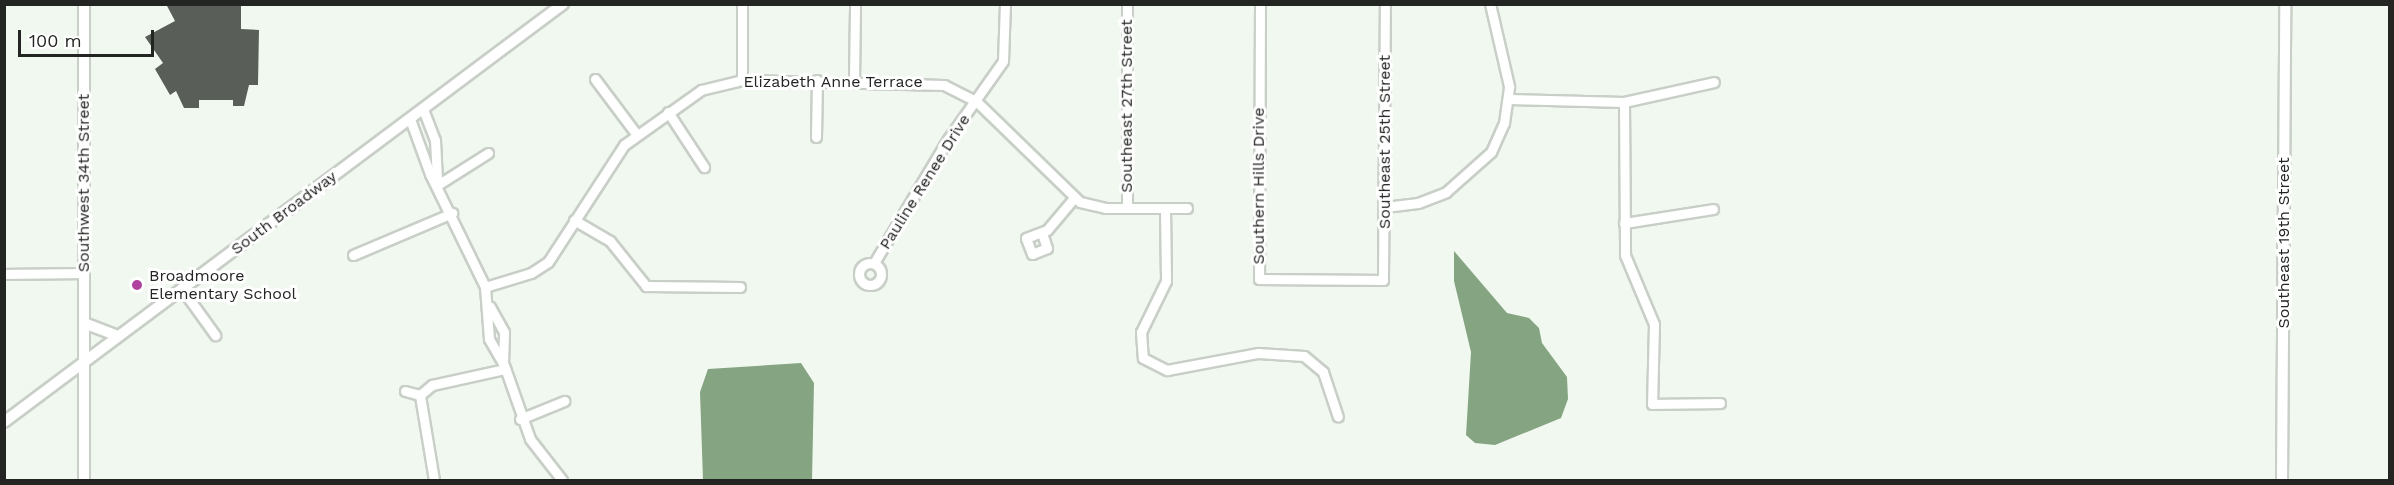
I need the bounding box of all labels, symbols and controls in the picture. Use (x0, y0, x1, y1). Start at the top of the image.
scale bar (21, 18, 158, 56)
street label: Southeast 27th Street (1117, 19, 1137, 193)
text: 100 m (29, 30, 82, 51)
street label: Southeast 25th Street (1375, 55, 1395, 229)
street label: Elizabeth Anne Terrace (743, 72, 923, 92)
street label: Southwest 34th Street (74, 94, 94, 272)
street label: Southern Hills Drive (1249, 108, 1269, 264)
street label: Pauline Renee Drive (876, 111, 974, 253)
street label: Southeast 19th Street (2274, 157, 2294, 329)
street label: South Broadway (227, 167, 341, 259)
place label: Broadmoore Elementary School (149, 266, 297, 304)
marker: Broadmoore Elementary School (130, 278, 144, 292)

